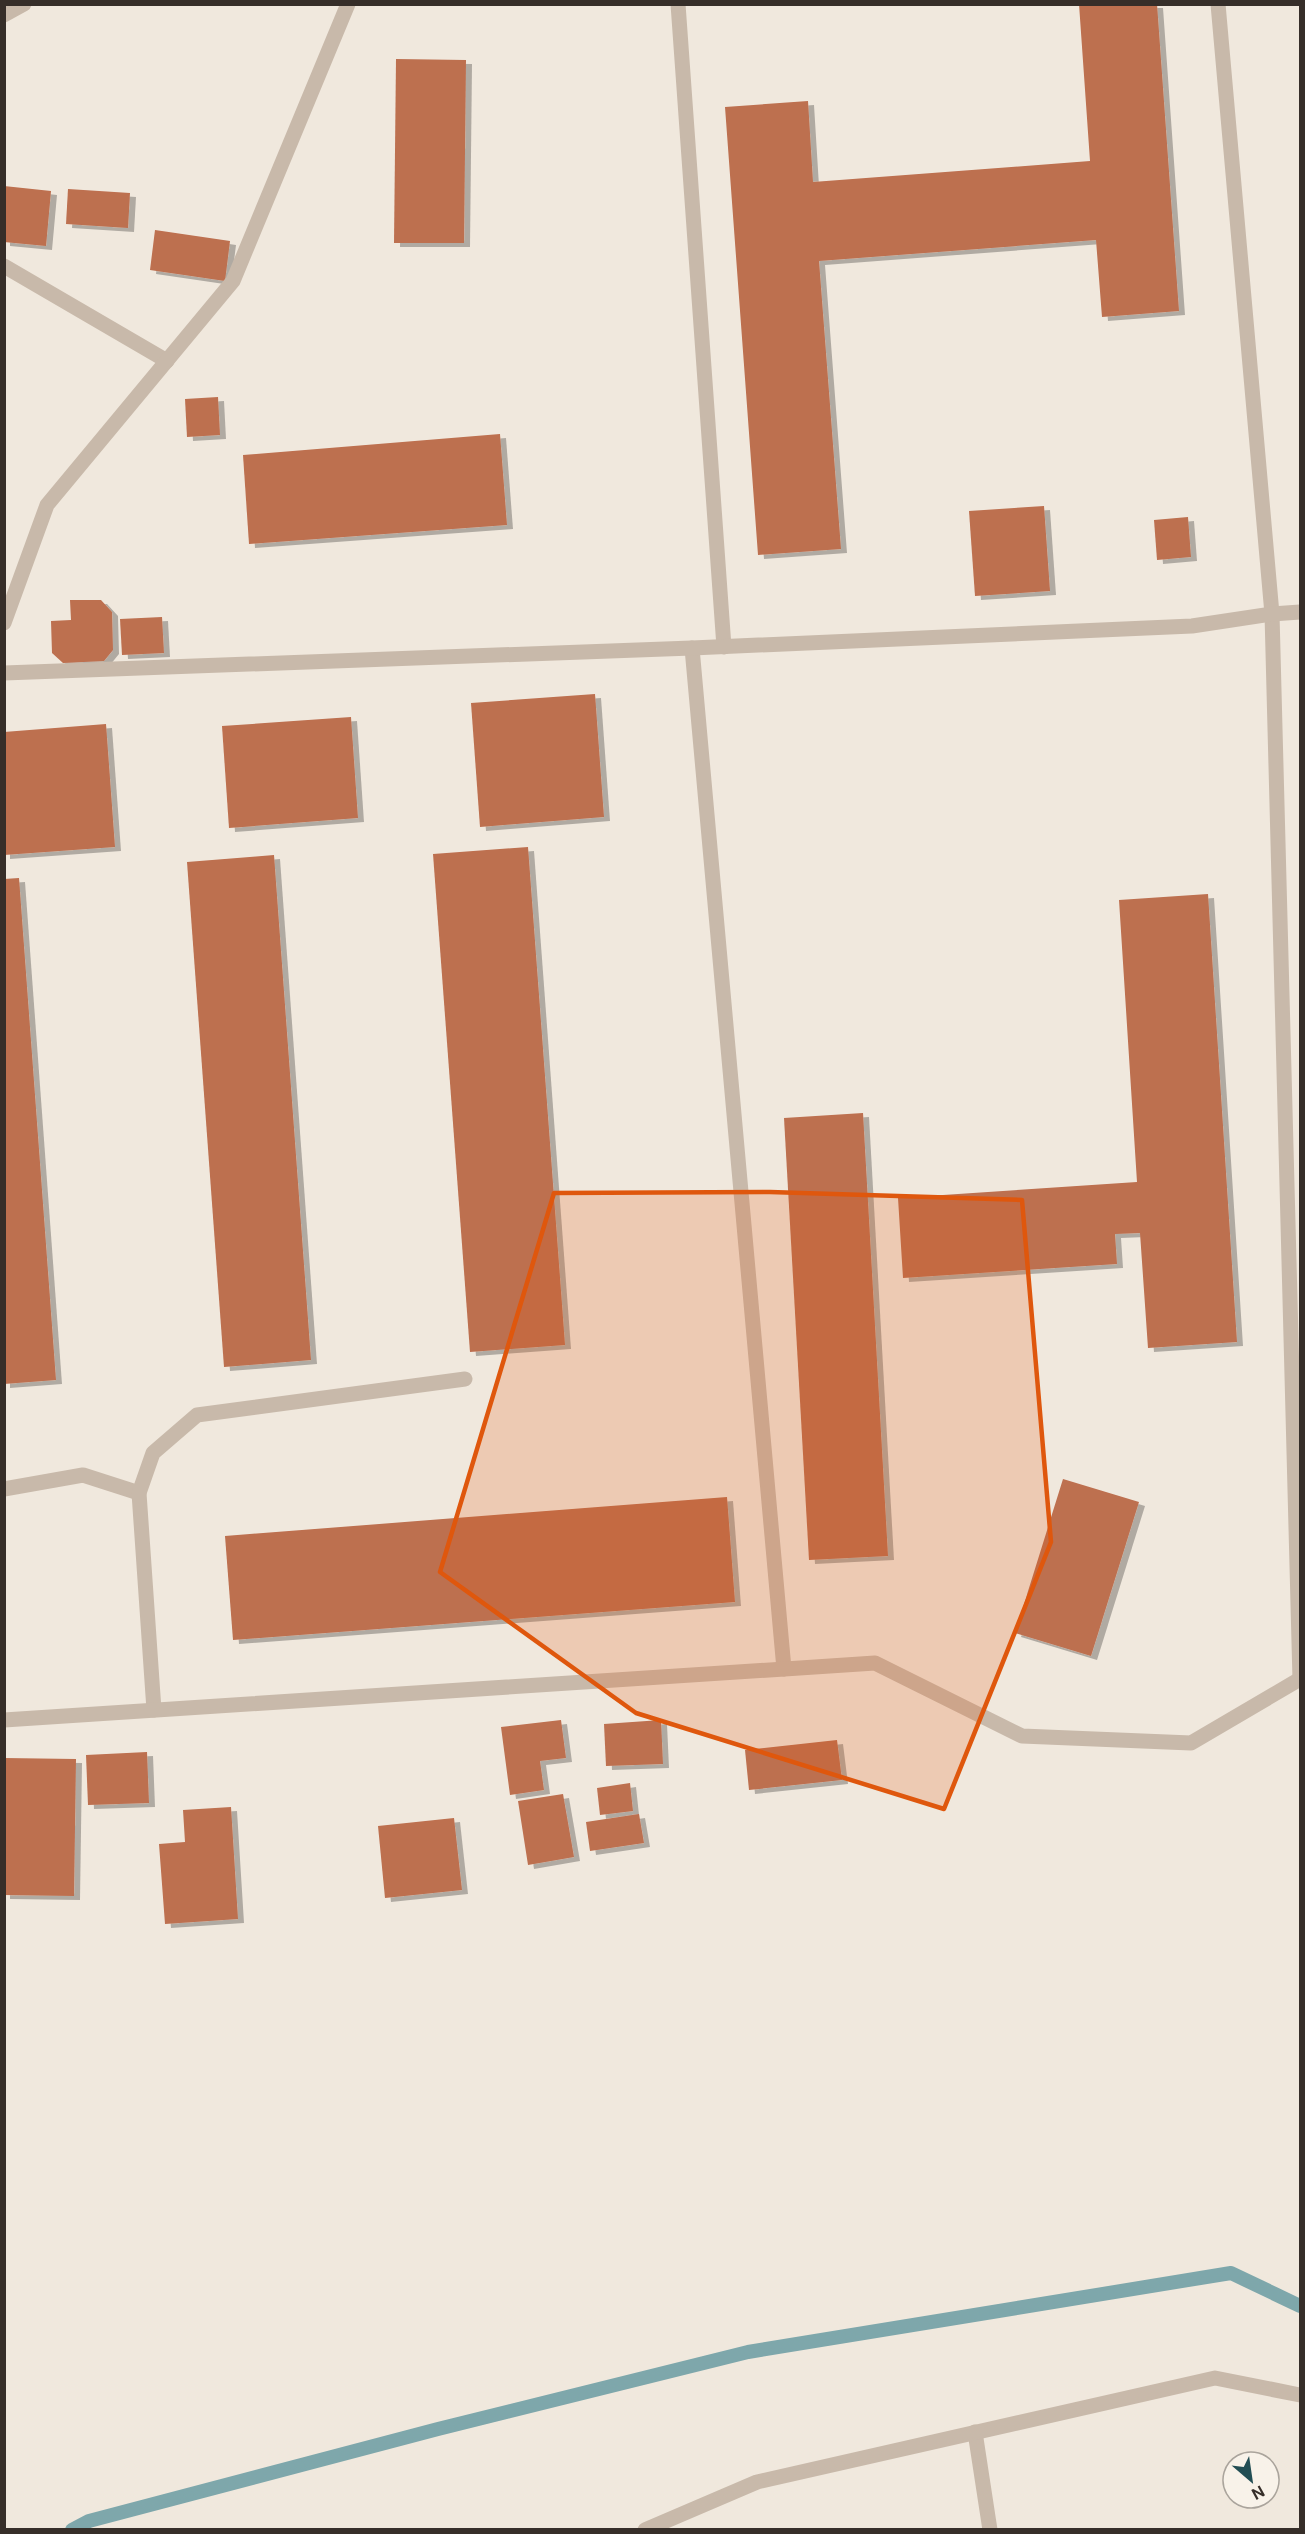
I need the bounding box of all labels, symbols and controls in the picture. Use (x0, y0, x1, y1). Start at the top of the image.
north arrow (1221, 2450, 1281, 2510)
text: N (1248, 2481, 1268, 2505)

